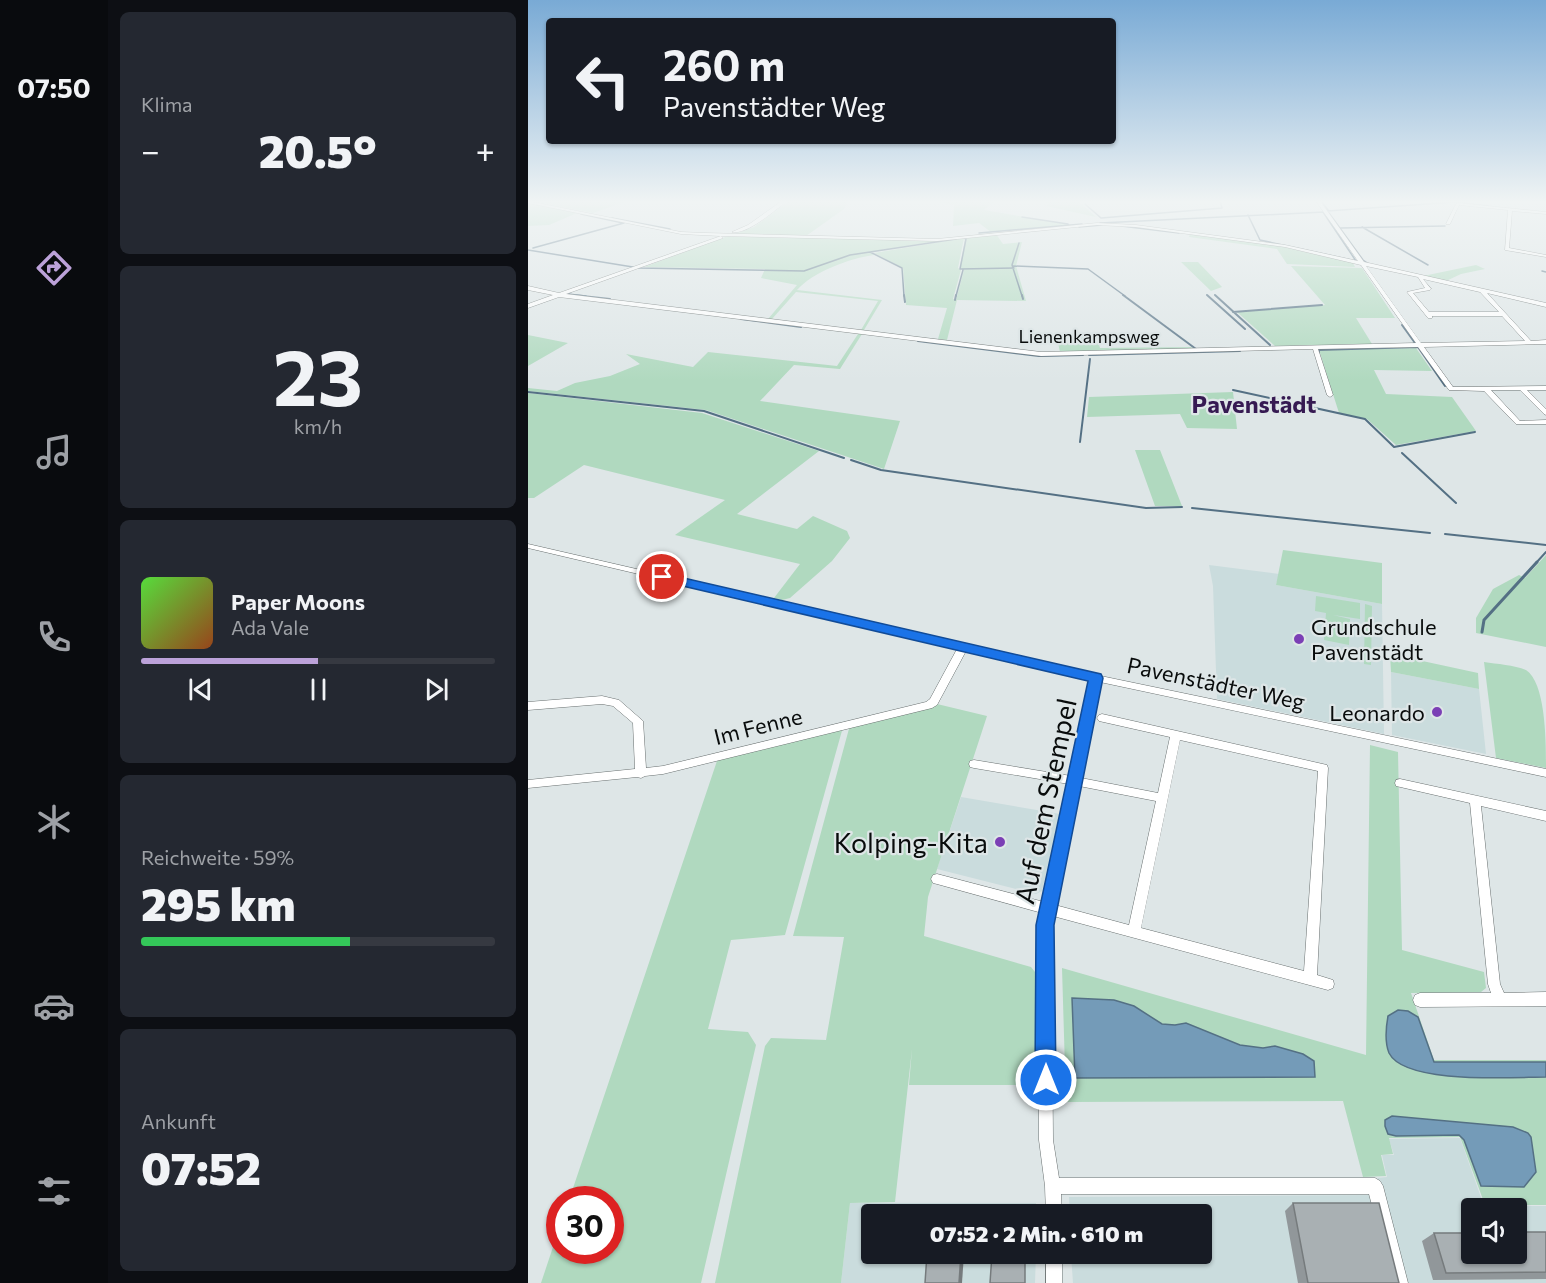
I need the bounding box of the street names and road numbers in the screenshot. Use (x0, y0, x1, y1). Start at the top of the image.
street label: Lienenkampsweg (1018, 325, 1160, 347)
street label: Pavenstädter Weg (1125, 651, 1307, 715)
street label: Auf dem Stempel (1007, 695, 1083, 907)
street label: Im Fenne (711, 702, 805, 750)

